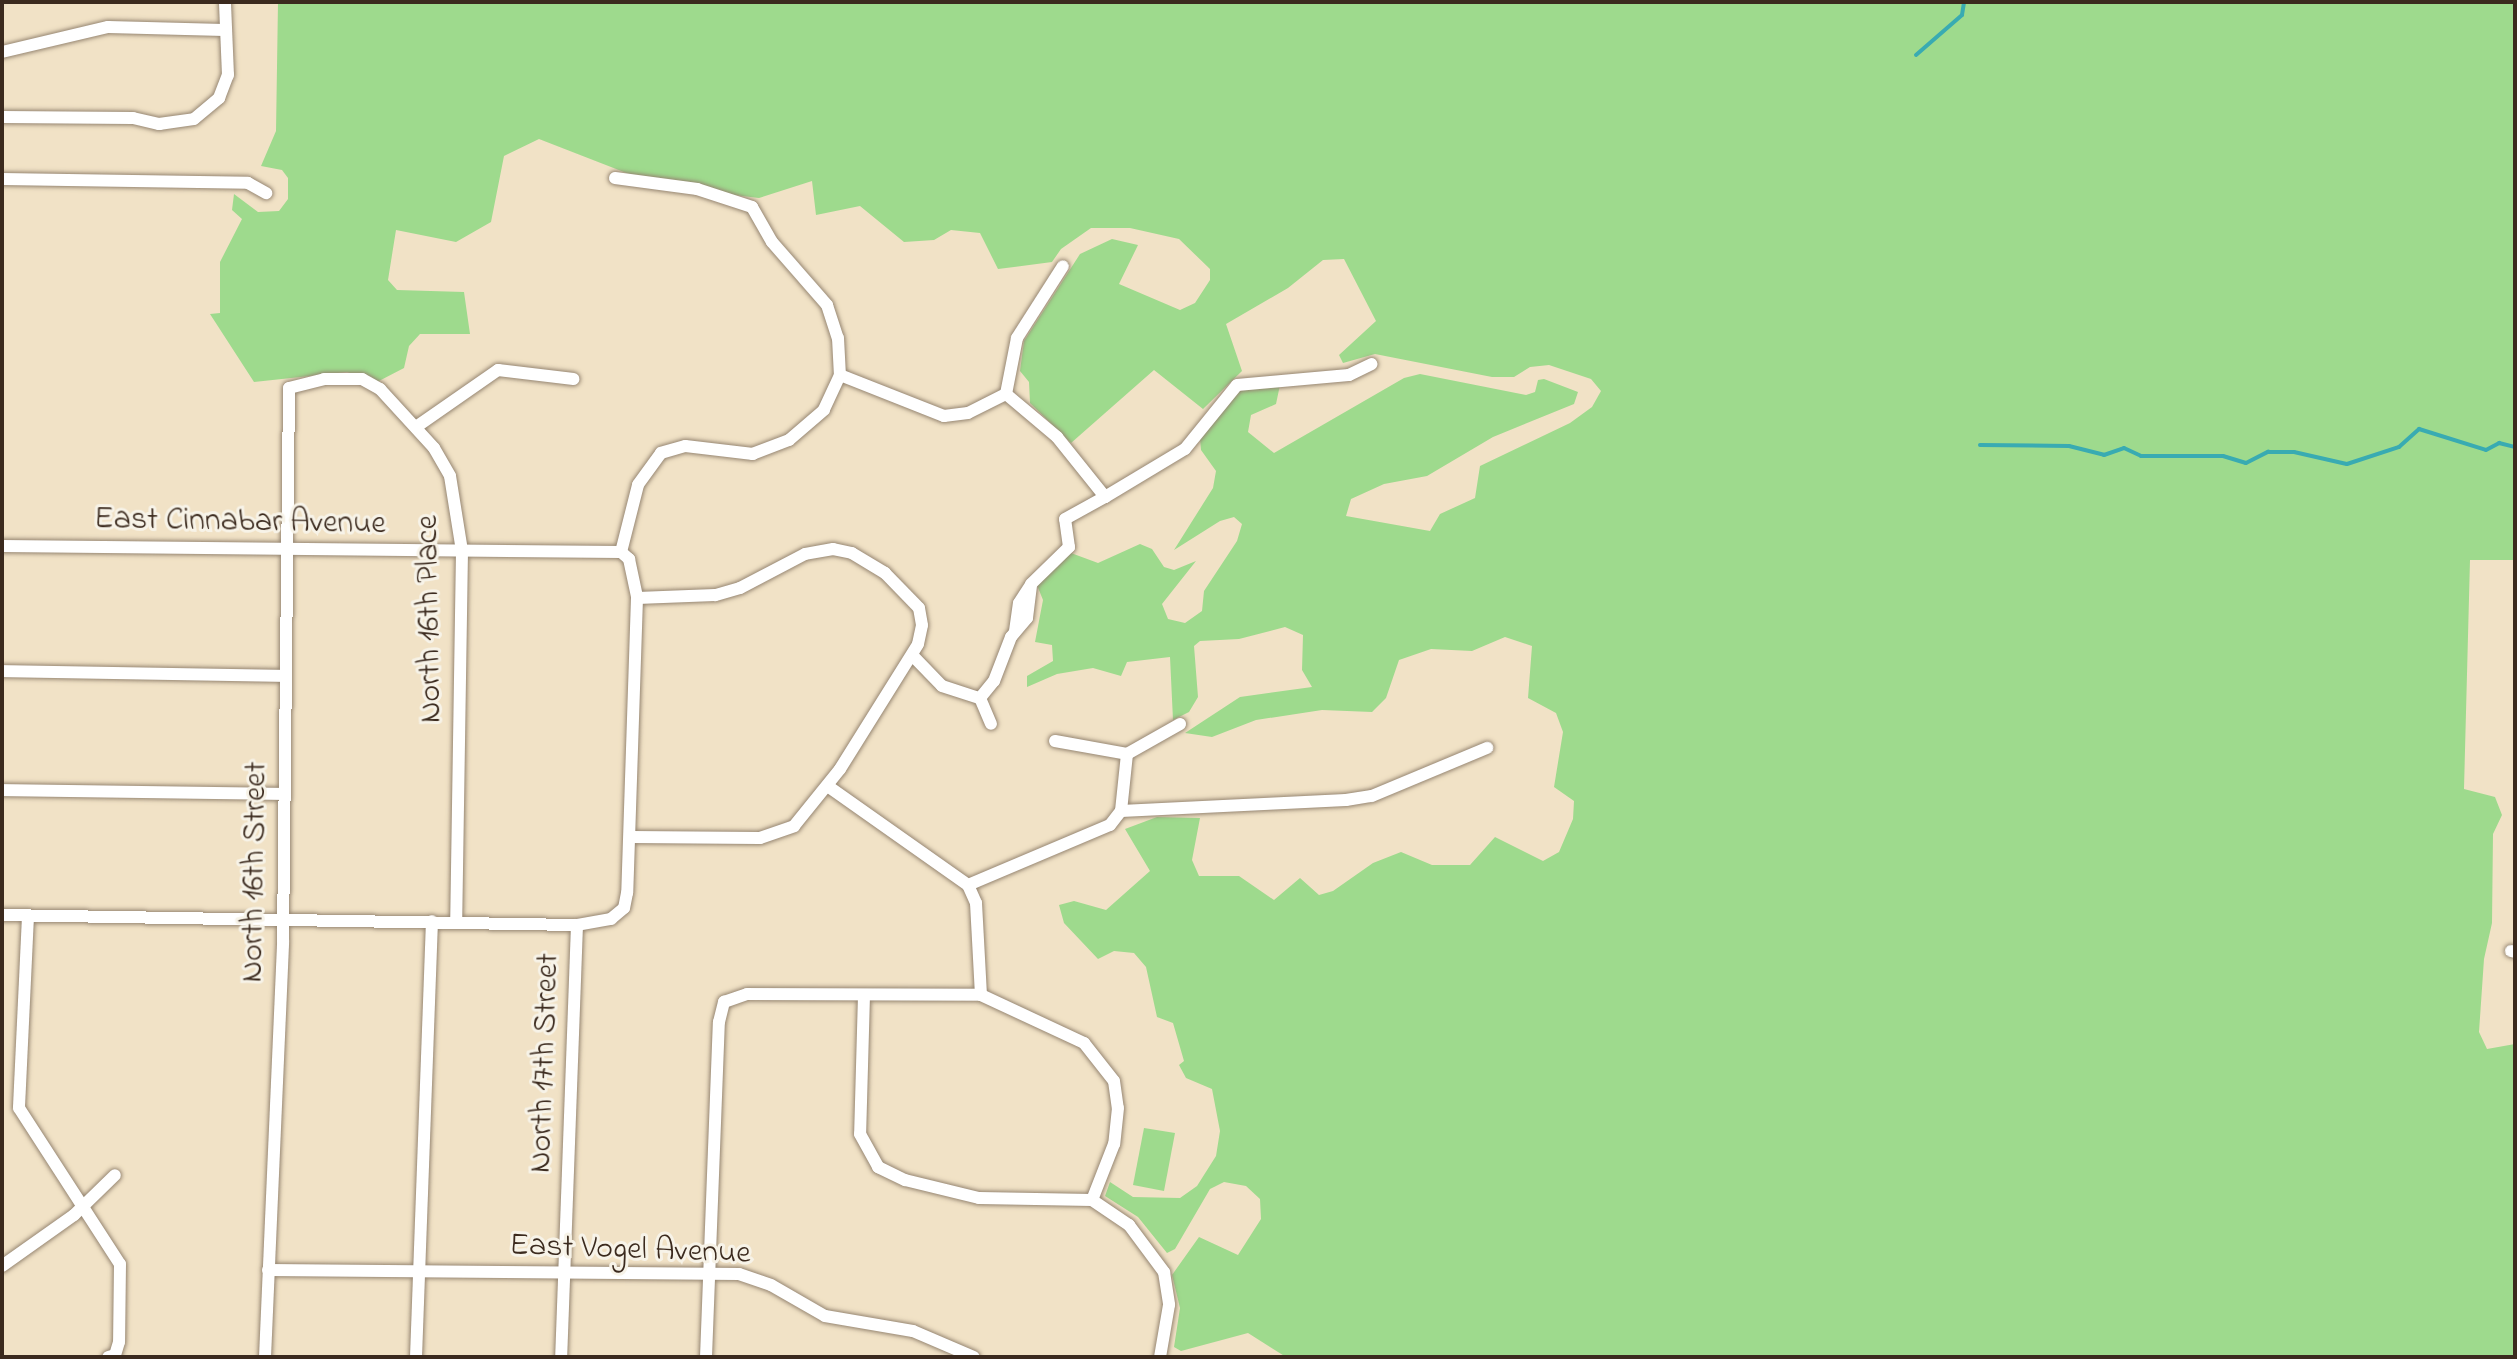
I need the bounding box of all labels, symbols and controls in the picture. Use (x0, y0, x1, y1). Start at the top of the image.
street label: East Cinnabar Avenue (94, 501, 386, 545)
street label: North 16th Place (410, 515, 452, 723)
street label: North 16th Street (235, 761, 277, 983)
street label: North 17th Street (523, 952, 569, 1174)
street label: East Vogel Avenue (509, 1228, 751, 1274)

